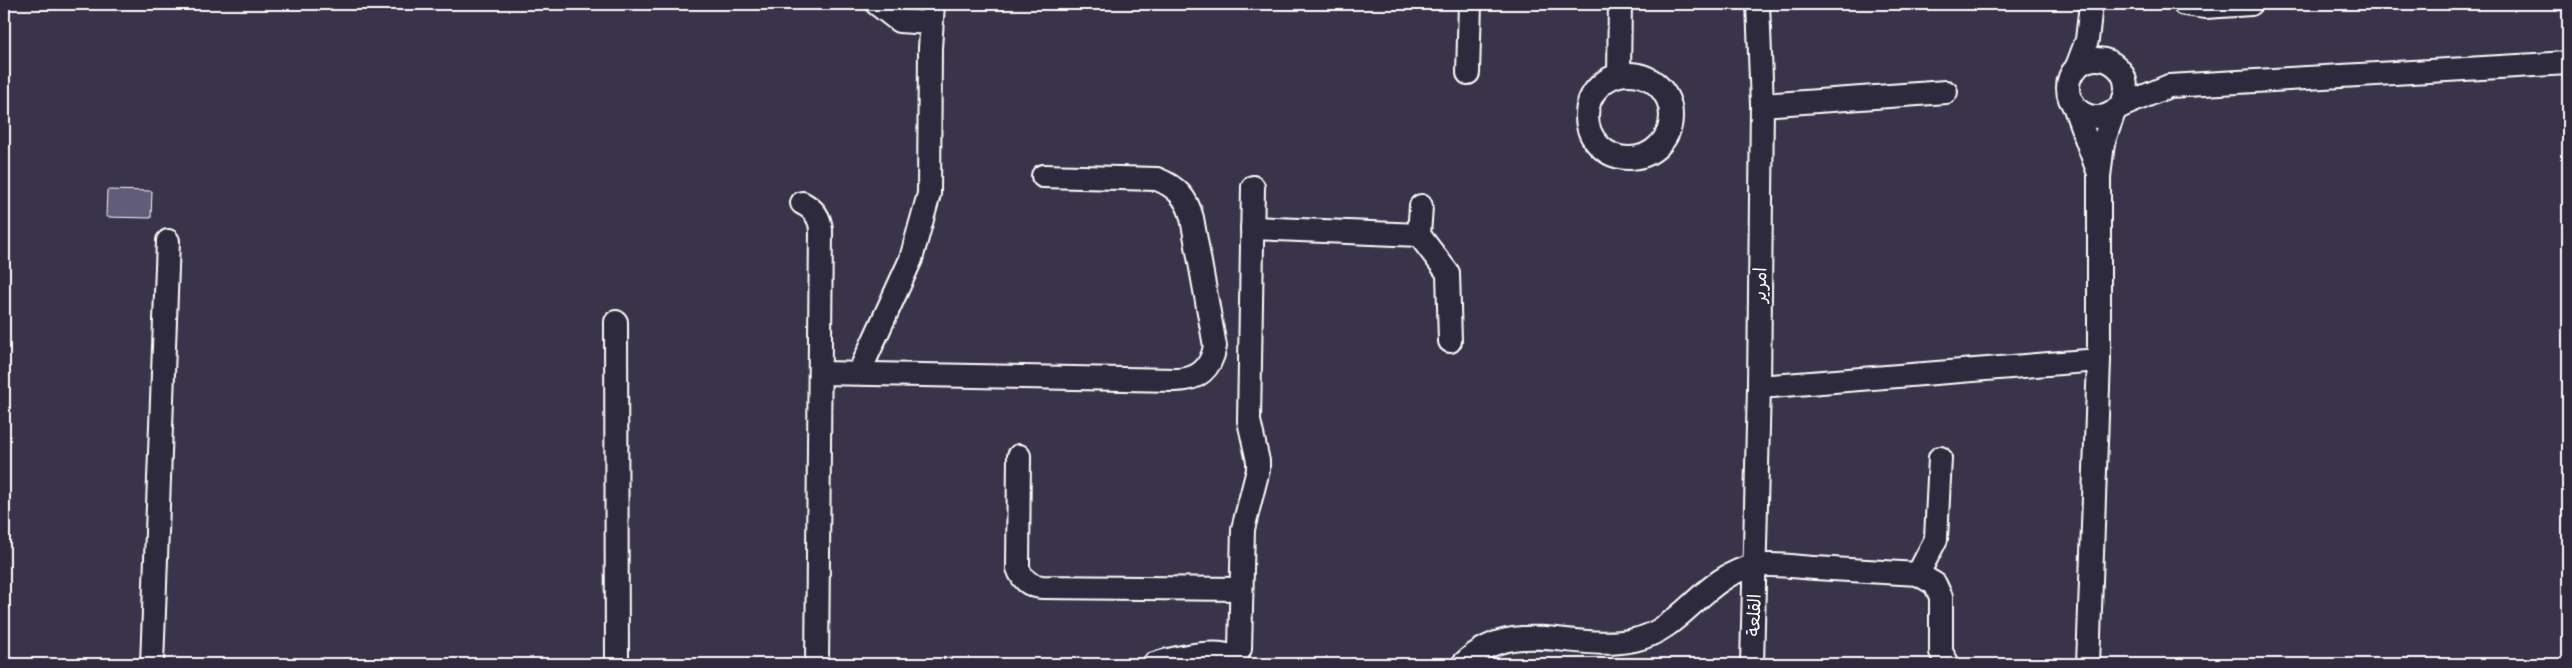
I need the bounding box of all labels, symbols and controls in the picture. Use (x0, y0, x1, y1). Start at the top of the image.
street label: امرير (1744, 267, 1776, 305)
street label: القلعة (1737, 593, 1771, 637)

